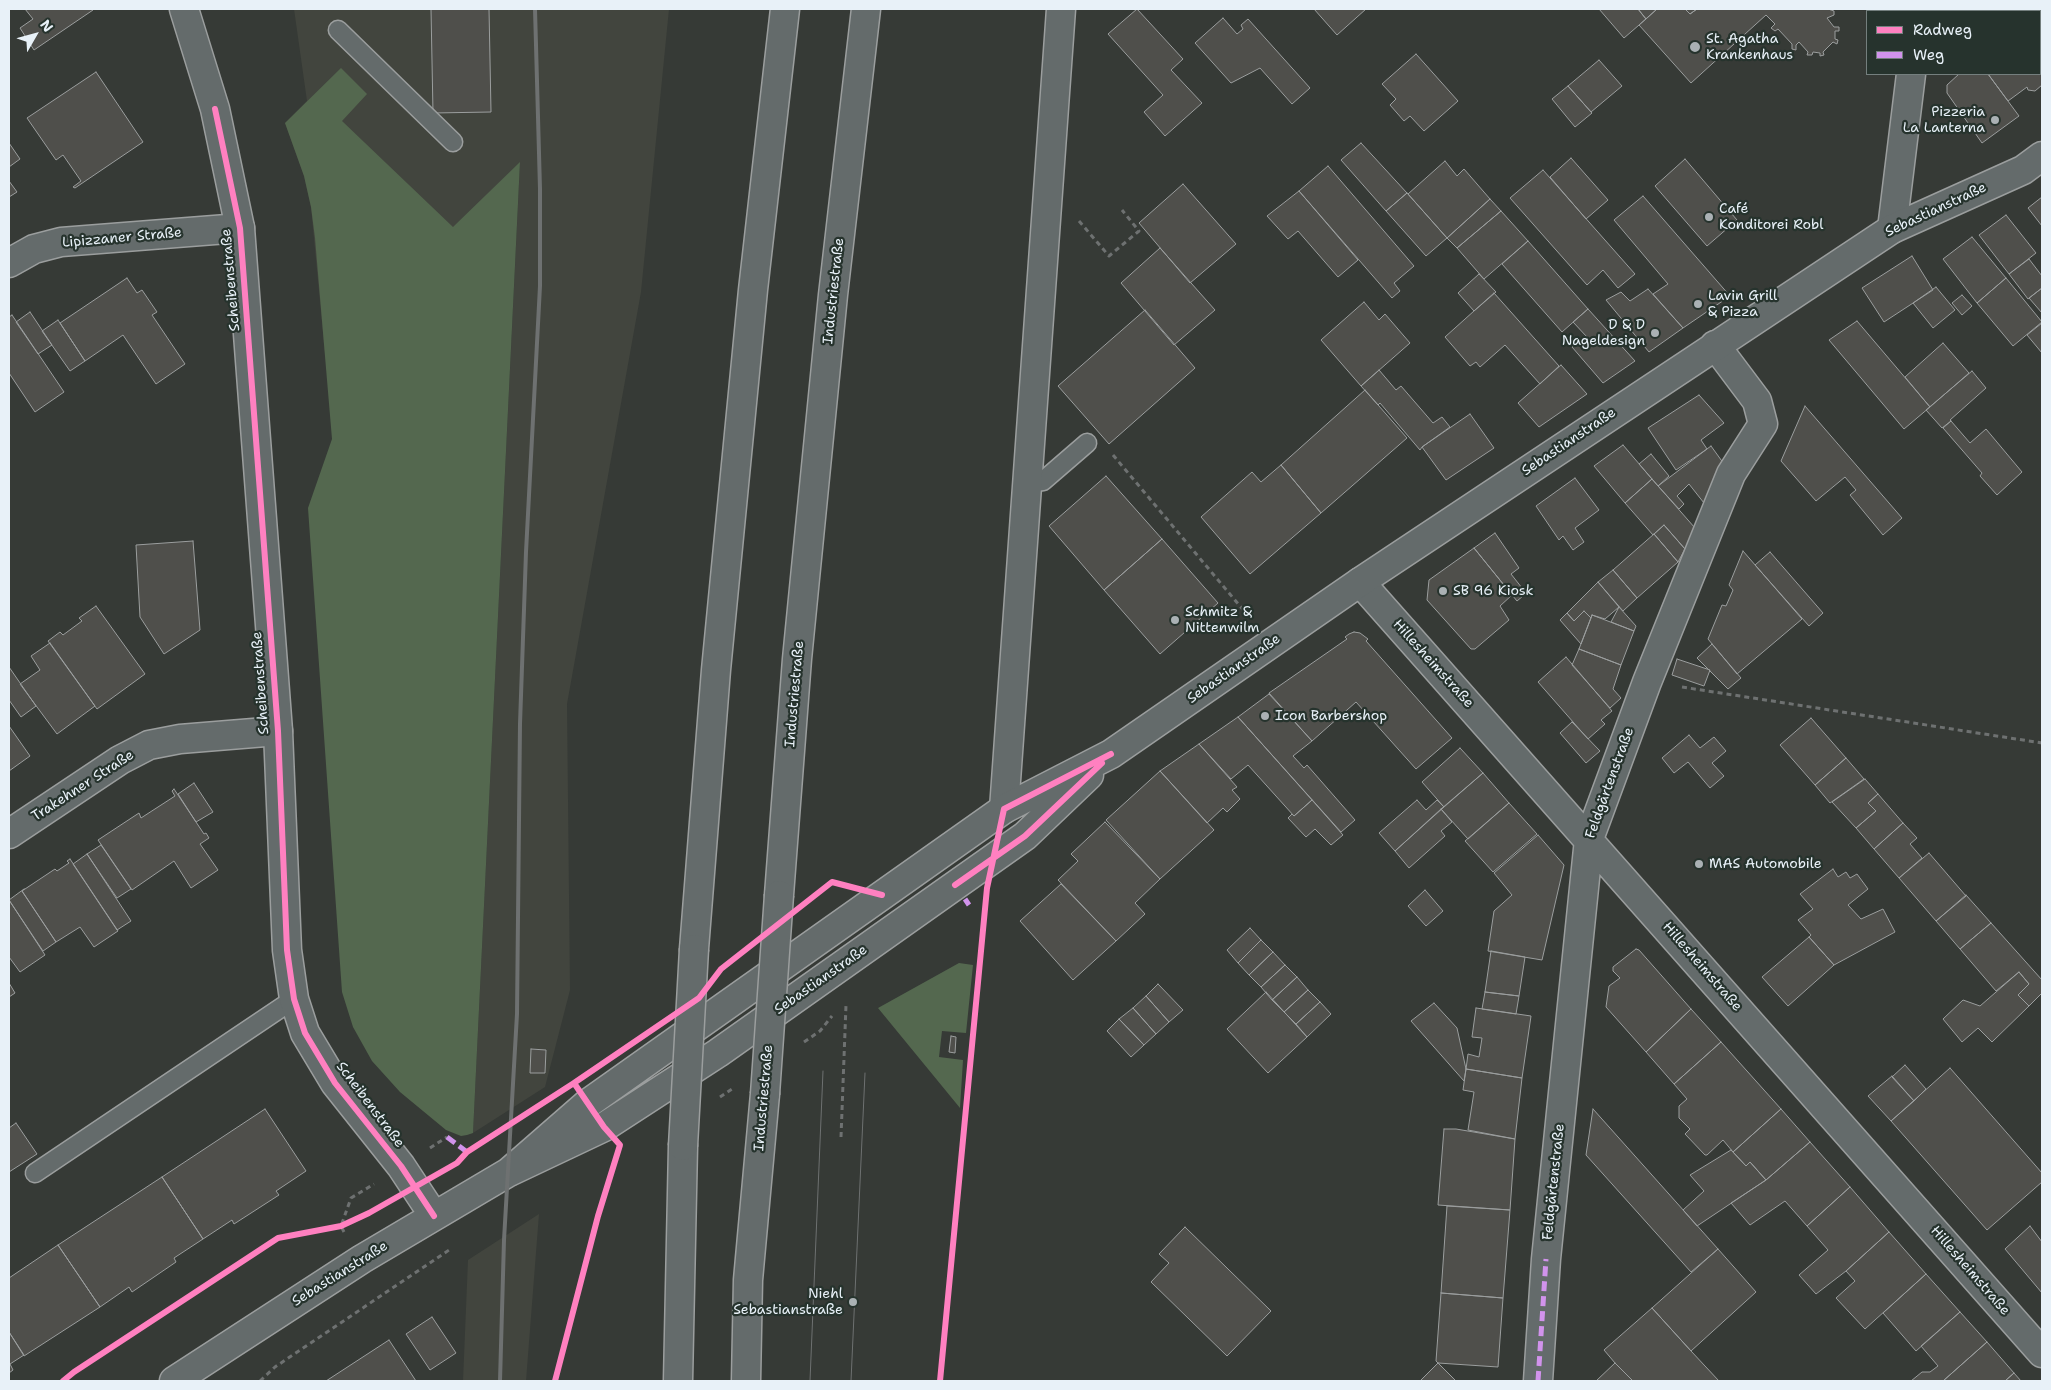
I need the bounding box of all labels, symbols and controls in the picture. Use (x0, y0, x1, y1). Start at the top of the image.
north arrow (10, 10, 60, 60)
legend (1866, 10, 2041, 75)
text: N (36, 16, 57, 36)
text: Radweg (1913, 20, 1972, 40)
place label: St. Agatha Krankenhaus (1706, 31, 1793, 64)
marker: St. Agatha Krankenhaus (1688, 40, 1702, 54)
text: Weg (1913, 45, 1944, 65)
place label: Pizzeria La Lanterna (1903, 104, 1985, 136)
marker: Pizzeria La Lanterna (1989, 114, 2001, 126)
street label: Sebastianstraße (1883, 179, 1989, 241)
place label: Café Konditorei Robl (1719, 201, 1823, 233)
marker: Café Konditorei Robl (1703, 211, 1715, 223)
street label: Lipizzaner Straße (61, 224, 183, 252)
street label: Scheibenstraße (218, 228, 244, 332)
street label: Industriestraße (820, 237, 848, 345)
place label: Lavin Grill & Pizza (1708, 288, 1777, 321)
marker: Lavin Grill & Pizza (1692, 298, 1704, 310)
place label: D & D Nageldesign (1562, 317, 1645, 350)
marker: D & D Nageldesign (1649, 327, 1661, 339)
street label: Sebastianstraße (1519, 404, 1619, 480)
place label: SB 96 Kiosk (1453, 583, 1534, 599)
marker: SB 96 Kiosk (1437, 585, 1449, 597)
place label: Schmitz & Nittenwilm (1185, 604, 1259, 636)
marker: Schmitz & Nittenwilm (1169, 614, 1181, 626)
street label: Hillesheimstraße (1389, 616, 1477, 712)
street label: Scheibenstraße (249, 631, 273, 735)
street label: Sebastianstraße (1184, 631, 1284, 707)
street label: Industriestraße (782, 640, 808, 748)
place label: Icon Barbershop (1275, 708, 1387, 724)
marker: Icon Barbershop (1259, 710, 1271, 722)
street label: Feldgärtenstraße (1582, 725, 1638, 841)
street label: Trakehner Straße (29, 747, 137, 825)
place label: MAS Automobile (1709, 856, 1822, 872)
marker: MAS Automobile (1693, 858, 1705, 870)
street label: Hillesheimstraße (1659, 919, 1745, 1015)
street label: Sebastianstraße (771, 942, 871, 1018)
street label: Industriestraße (751, 1044, 777, 1152)
street label: Scheibenstraße (332, 1059, 408, 1151)
street label: Feldgärtenstraße (1540, 1123, 1568, 1241)
street label: Hillesheimstraße (1927, 1223, 2013, 1319)
street label: Sebastianstraße (289, 1238, 391, 1310)
place label: Niehl Sebastianstraße (733, 1286, 843, 1318)
marker: Niehl Sebastianstraße (847, 1296, 859, 1308)

